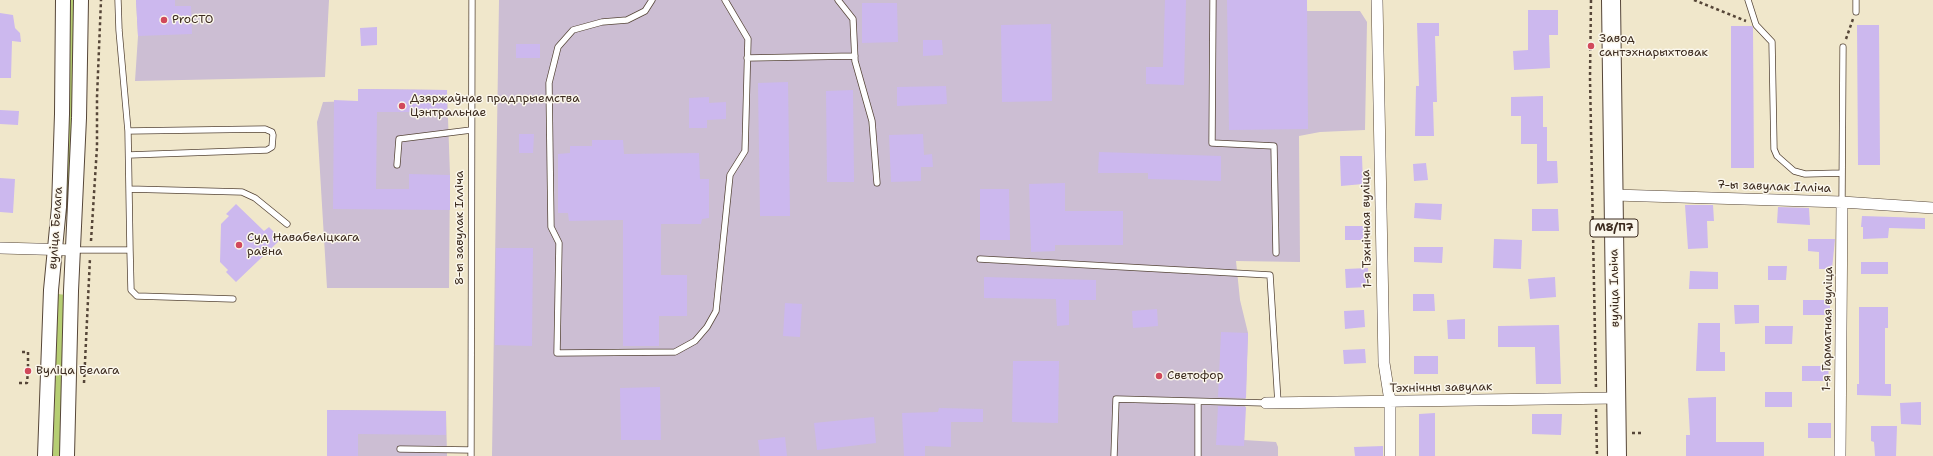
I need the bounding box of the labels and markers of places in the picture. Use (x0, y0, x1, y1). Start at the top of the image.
place label: ProСТО (172, 13, 213, 27)
marker: ProСТО (159, 15, 169, 25)
place label: Завод сантэхнарыхтовак (1599, 32, 1708, 60)
marker: Завод сантэхнарыхтовак (1586, 41, 1596, 51)
place label: Дзяржаўнае прадпрыемства Цэнтральнае (410, 92, 580, 120)
marker: Дзяржаўнае прадпрыемства Цэнтральнае (397, 101, 407, 111)
place label: Суд Навабеліцкага раёна (247, 231, 359, 259)
marker: Суд Навабеліцкага раёна (234, 240, 244, 250)
place label: Вуліца Белага (36, 364, 119, 378)
marker: Вуліца Белага (23, 366, 33, 376)
place label: Светофор (1167, 369, 1223, 383)
marker: Светофор (1154, 371, 1164, 381)

